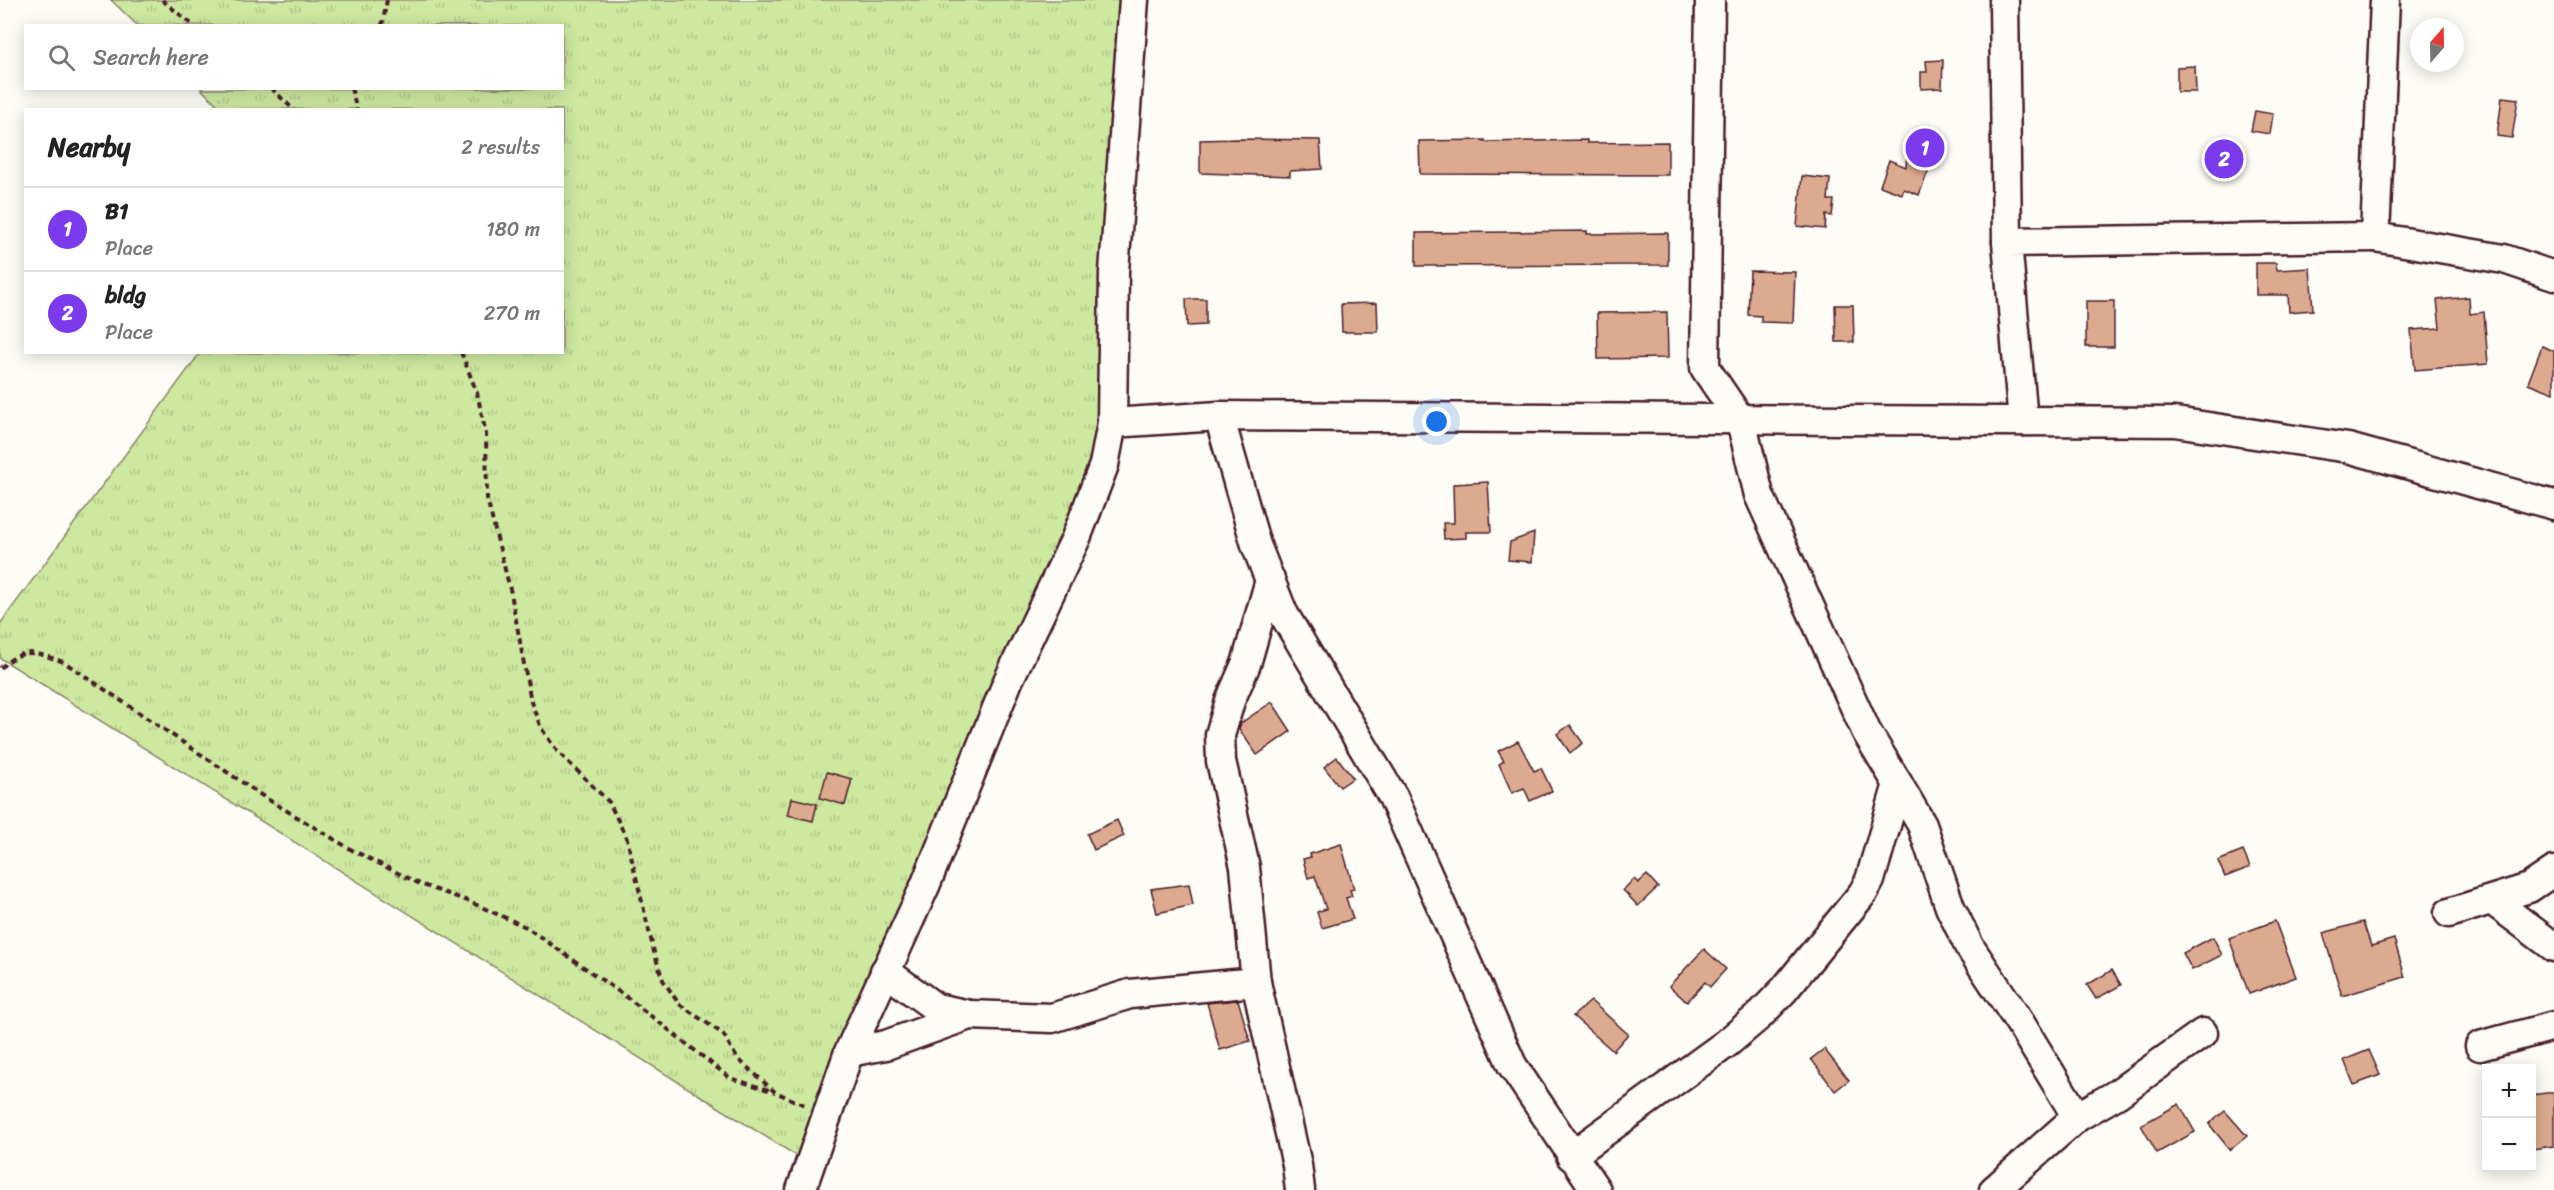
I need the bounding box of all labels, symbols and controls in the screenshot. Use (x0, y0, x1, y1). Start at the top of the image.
north arrow (2410, 18, 2464, 72)
search box (24, 24, 564, 90)
text: Search here (93, 38, 209, 77)
icon: search (45, 41, 78, 74)
text: Nearby (48, 124, 130, 170)
pin: 1 (1906, 126, 1944, 170)
text: 2 results (461, 130, 540, 165)
pin: 2 (2204, 136, 2244, 182)
text: B1 (105, 192, 128, 231)
text: 1 (63, 212, 72, 247)
text: 180 m (486, 212, 540, 247)
text: Place (105, 231, 153, 266)
text: bldg (105, 276, 146, 315)
text: 2 (62, 296, 73, 331)
text: 270 m (484, 296, 540, 331)
text: Place (105, 315, 153, 350)
your location (1422, 407, 1451, 436)
map controls (2482, 1064, 2536, 1172)
button: + (2482, 1064, 2536, 1118)
button: − (2482, 1118, 2536, 1172)

